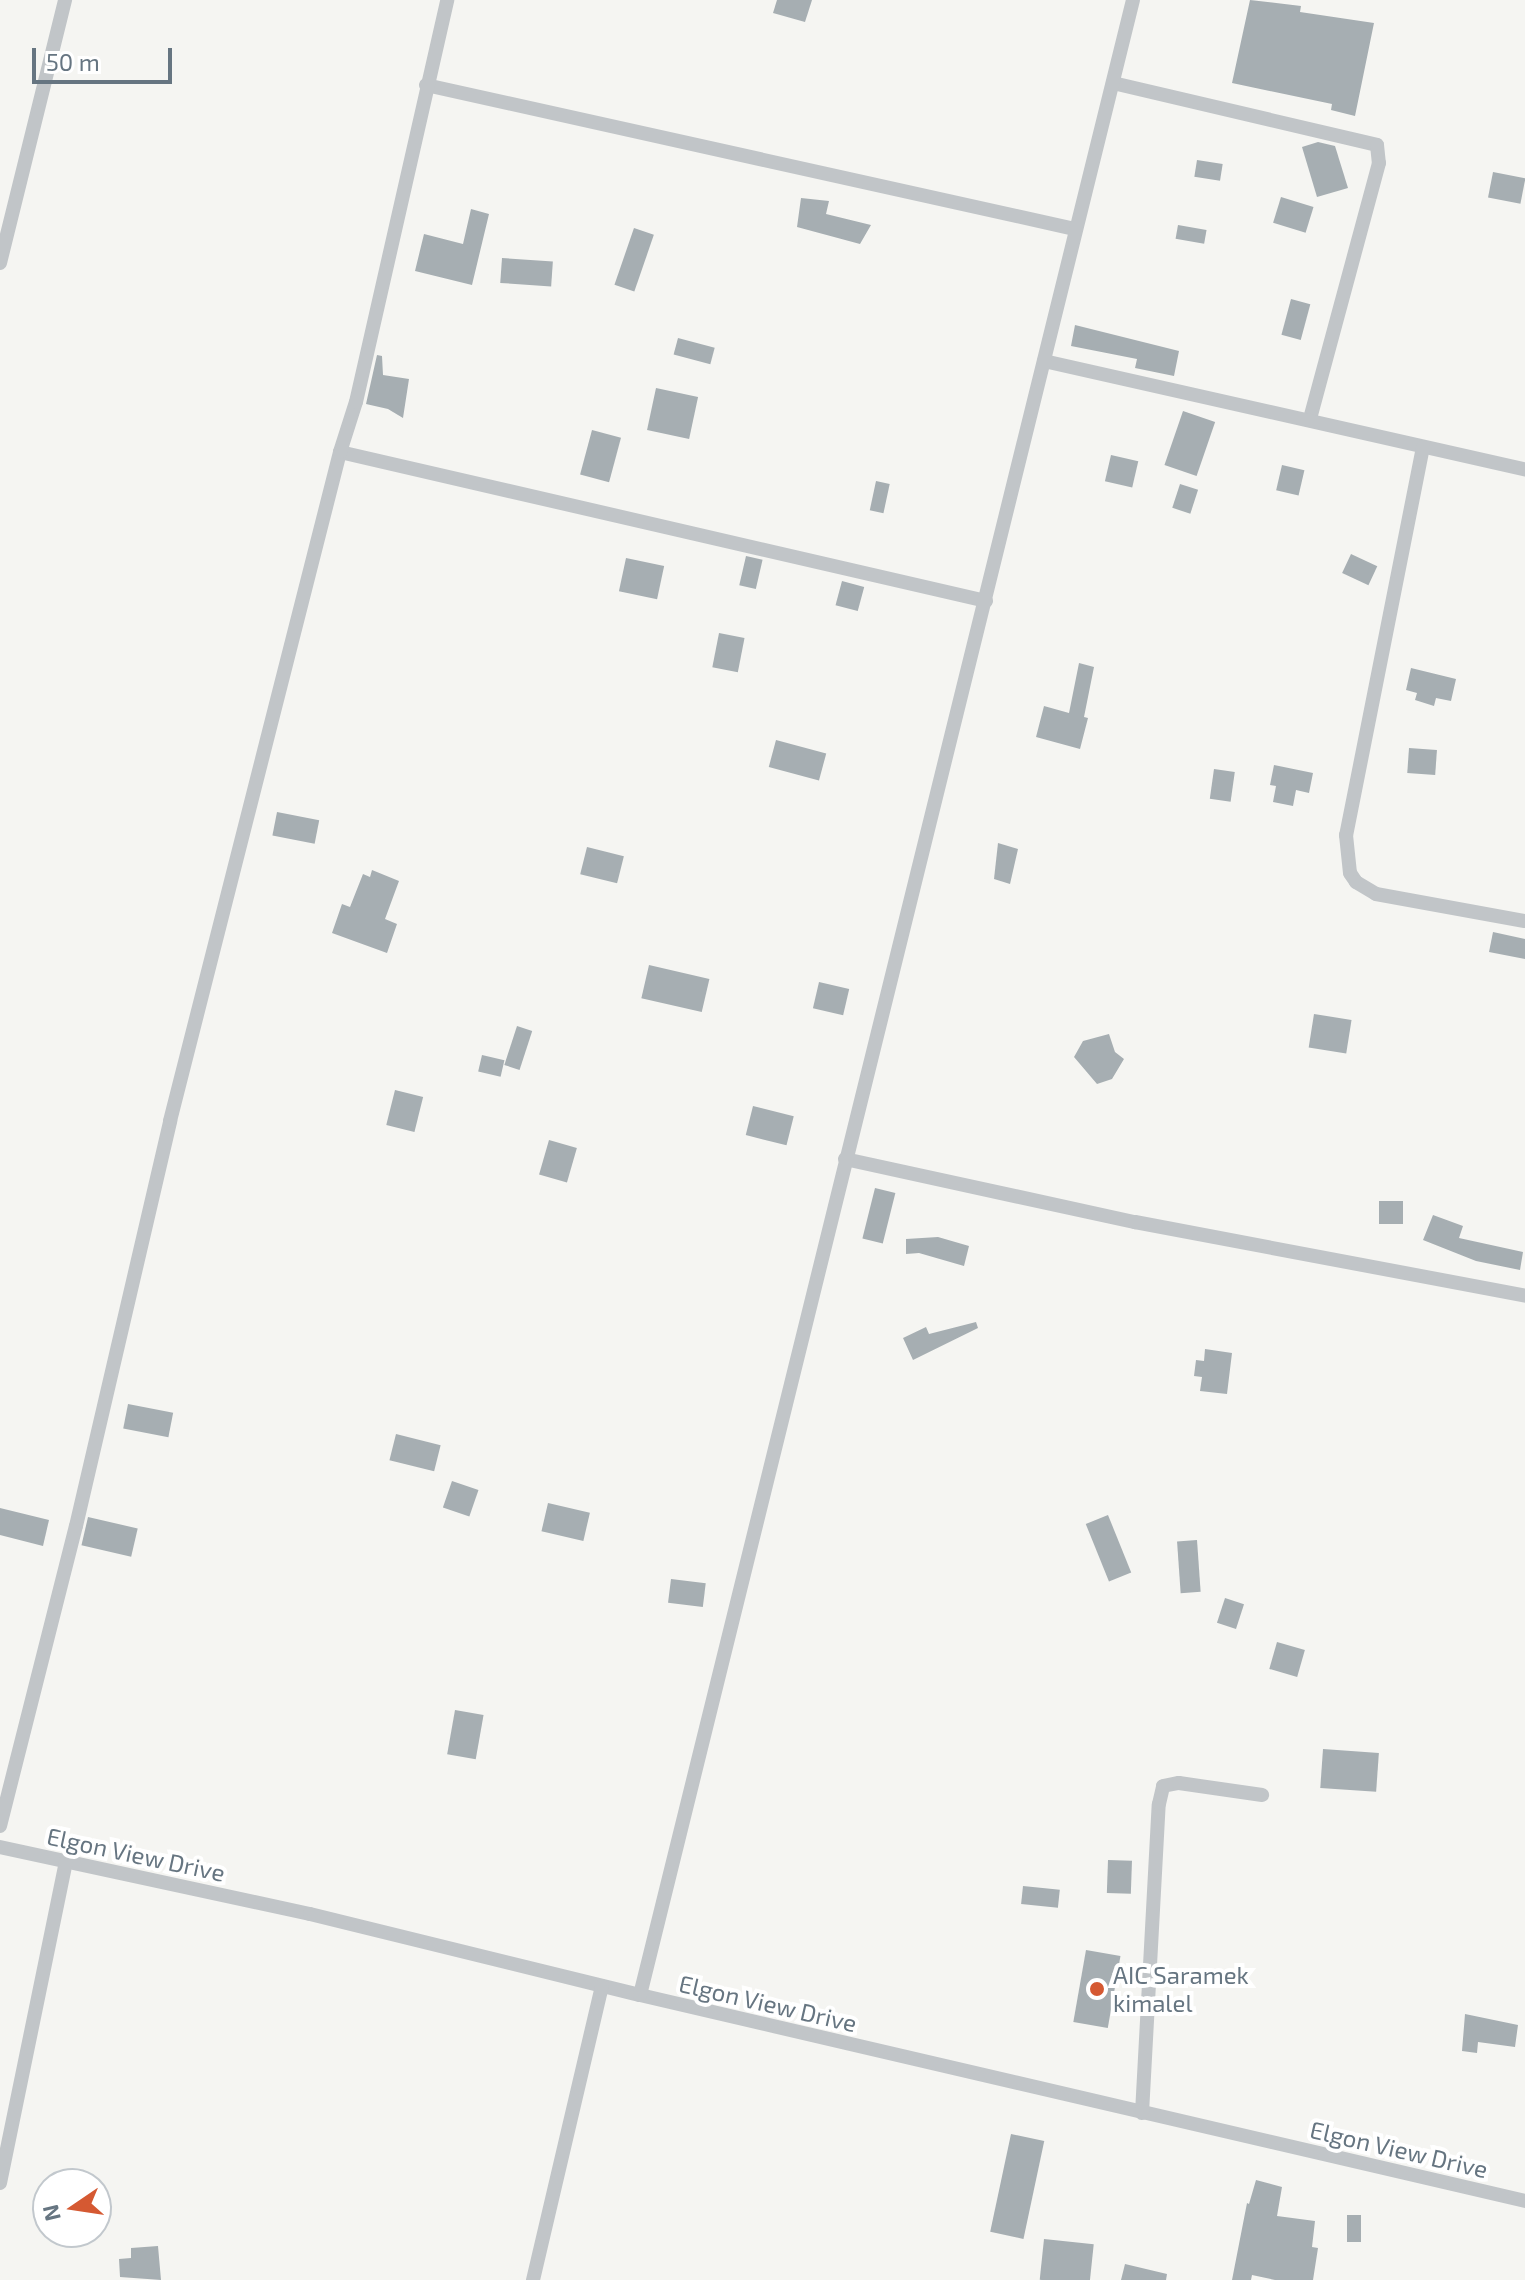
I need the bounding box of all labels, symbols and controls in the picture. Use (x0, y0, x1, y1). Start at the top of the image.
scale bar (36, 32, 176, 82)
text: 50 m (46, 47, 100, 76)
street label: Elgon View Drive (44, 1821, 228, 1887)
place label: AIC Saramek kimalel (1113, 1961, 1249, 2017)
street label: Elgon View Drive (676, 1968, 860, 2038)
marker: AIC Saramek kimalel (1088, 1980, 1106, 1998)
street label: Elgon View Drive (1307, 2114, 1491, 2184)
north arrow (32, 2168, 112, 2248)
text: N (36, 2202, 65, 2224)

